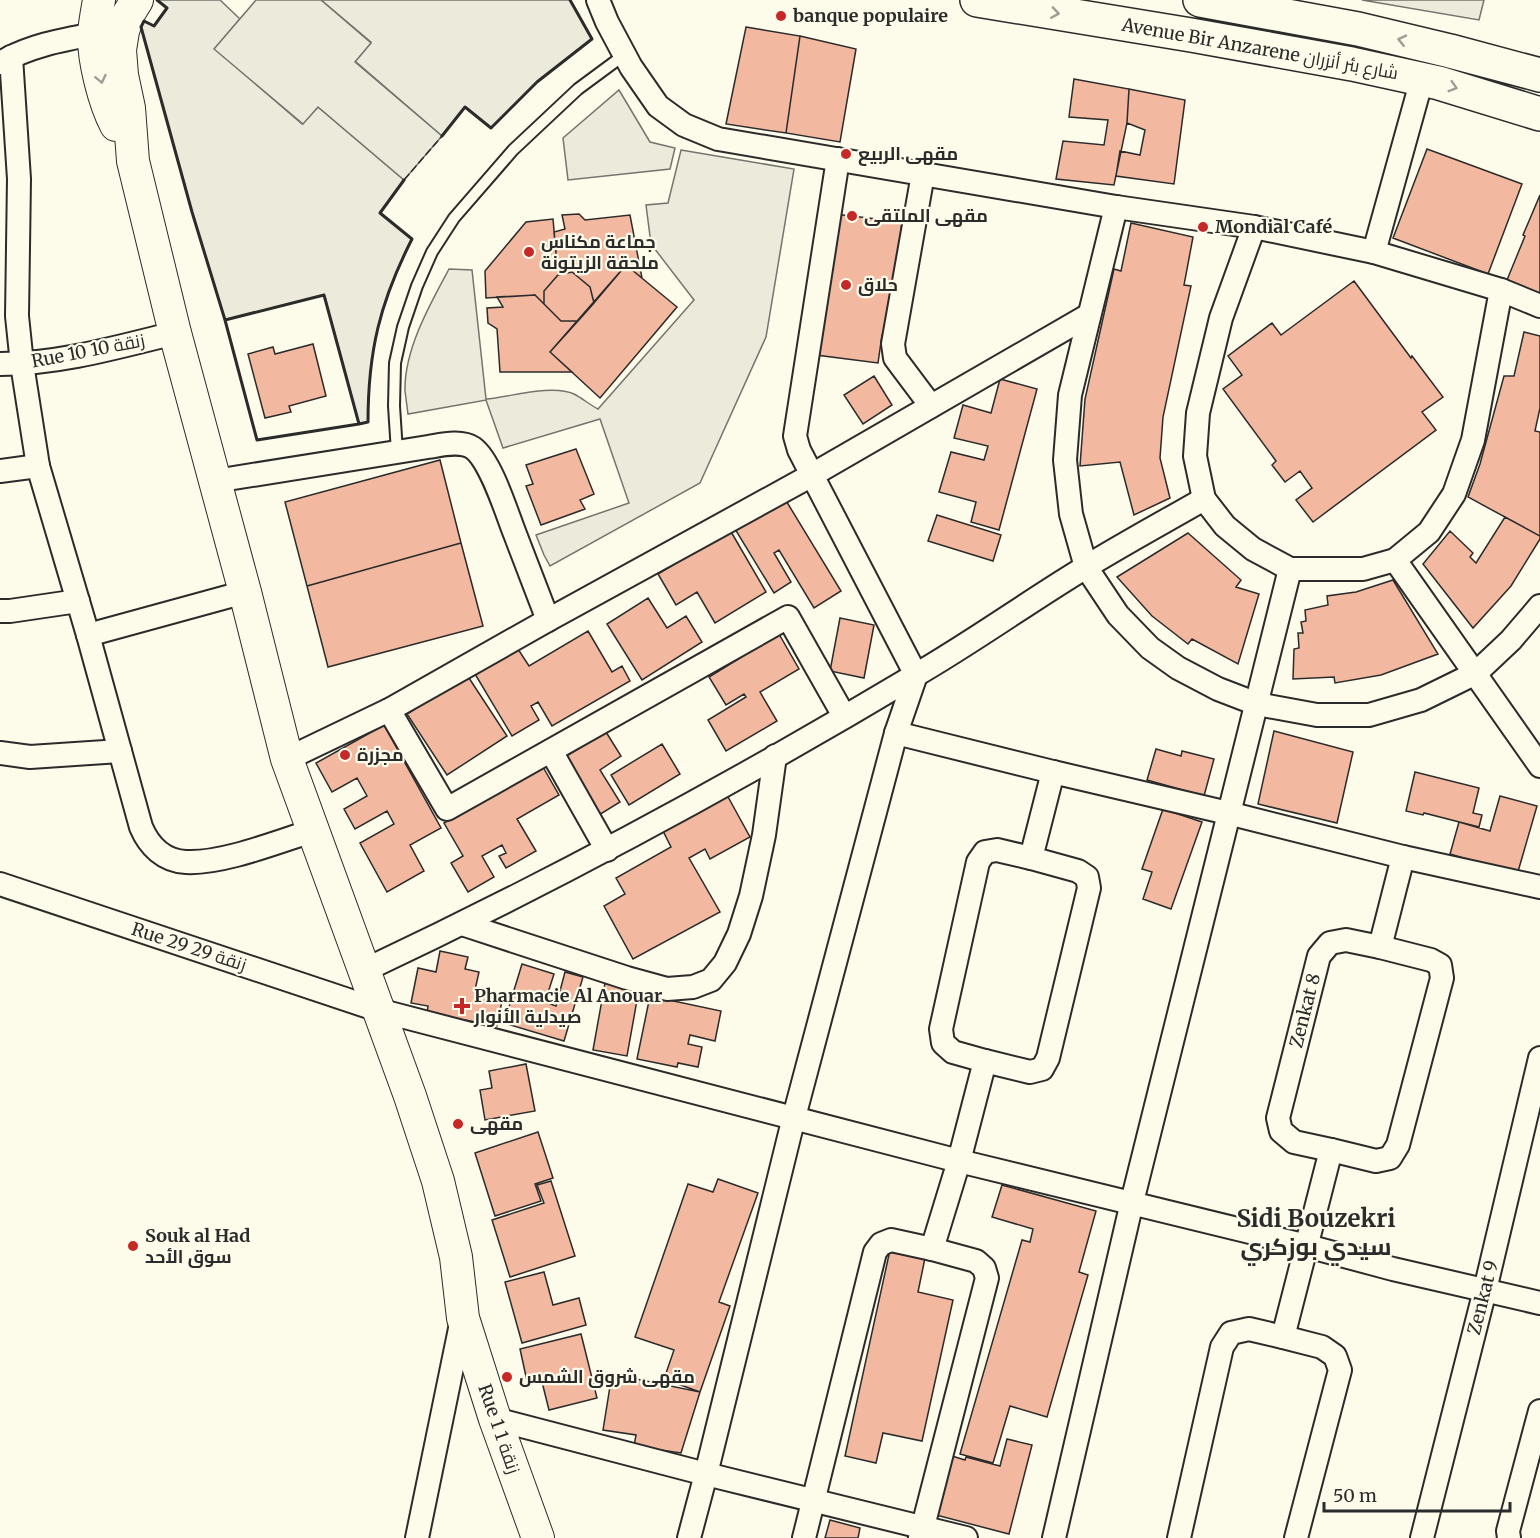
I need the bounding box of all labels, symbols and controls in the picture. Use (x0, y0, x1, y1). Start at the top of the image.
place label: banque populaire (793, 4, 948, 27)
one-way arrow (1050, 6, 1060, 18)
marker: banque populaire (774, 9, 788, 23)
street label: Avenue Bir Anzarene شارع بئر أنزران (1119, 13, 1400, 85)
one-way arrow (1397, 34, 1407, 47)
one-way arrow (93, 73, 106, 83)
one-way arrow (1447, 80, 1458, 92)
place label: مقهى الربيع (858, 142, 958, 166)
marker: مقهى الربيع (839, 147, 853, 161)
place label: مقهى الملتقى (864, 204, 988, 227)
marker: مقهى الملتقى (845, 209, 859, 223)
place label: Mondial Café (1215, 215, 1332, 238)
marker: Mondial Café (1196, 220, 1210, 234)
place label: جماعة مكناس ملحقة الزيتونة (541, 230, 659, 274)
marker: جماعة مكناس ملحقة الزيتونة (522, 245, 536, 259)
place label: حلاق (858, 273, 898, 296)
marker: حلاق (839, 278, 853, 292)
street label: Rue 10 زنقة 10 (29, 328, 147, 373)
place label: مجزرة (357, 743, 404, 766)
marker: مجزرة (338, 748, 352, 762)
street label: Rue 29 زنقة 29 (129, 917, 250, 976)
street label: Zenkat 8 (1284, 971, 1325, 1050)
place label: Pharmacie Al Anouar صيدلية الأنوار (473, 984, 662, 1028)
marker: Pharmacie Al Anouar صيدلية الأنوار (455, 999, 469, 1013)
place label: مقهى (470, 1112, 523, 1135)
marker: مقهى (451, 1117, 465, 1131)
district label: Sidi Bouzekri سيدي بوزكري (1236, 1203, 1396, 1266)
place label: Souk al Had سوق الأحد (145, 1224, 250, 1268)
marker: Souk al Had سوق الأحد (126, 1239, 140, 1253)
street label: Zenkat 9 (1462, 1258, 1503, 1337)
place label: مقهى شروق الشمس (519, 1365, 695, 1388)
marker: مقهى شروق الشمس (500, 1370, 514, 1384)
street label: Rue 1 زنقة 1 (473, 1381, 526, 1477)
scale bar (1324, 1475, 1510, 1513)
text: 50 m (1333, 1484, 1377, 1507)

